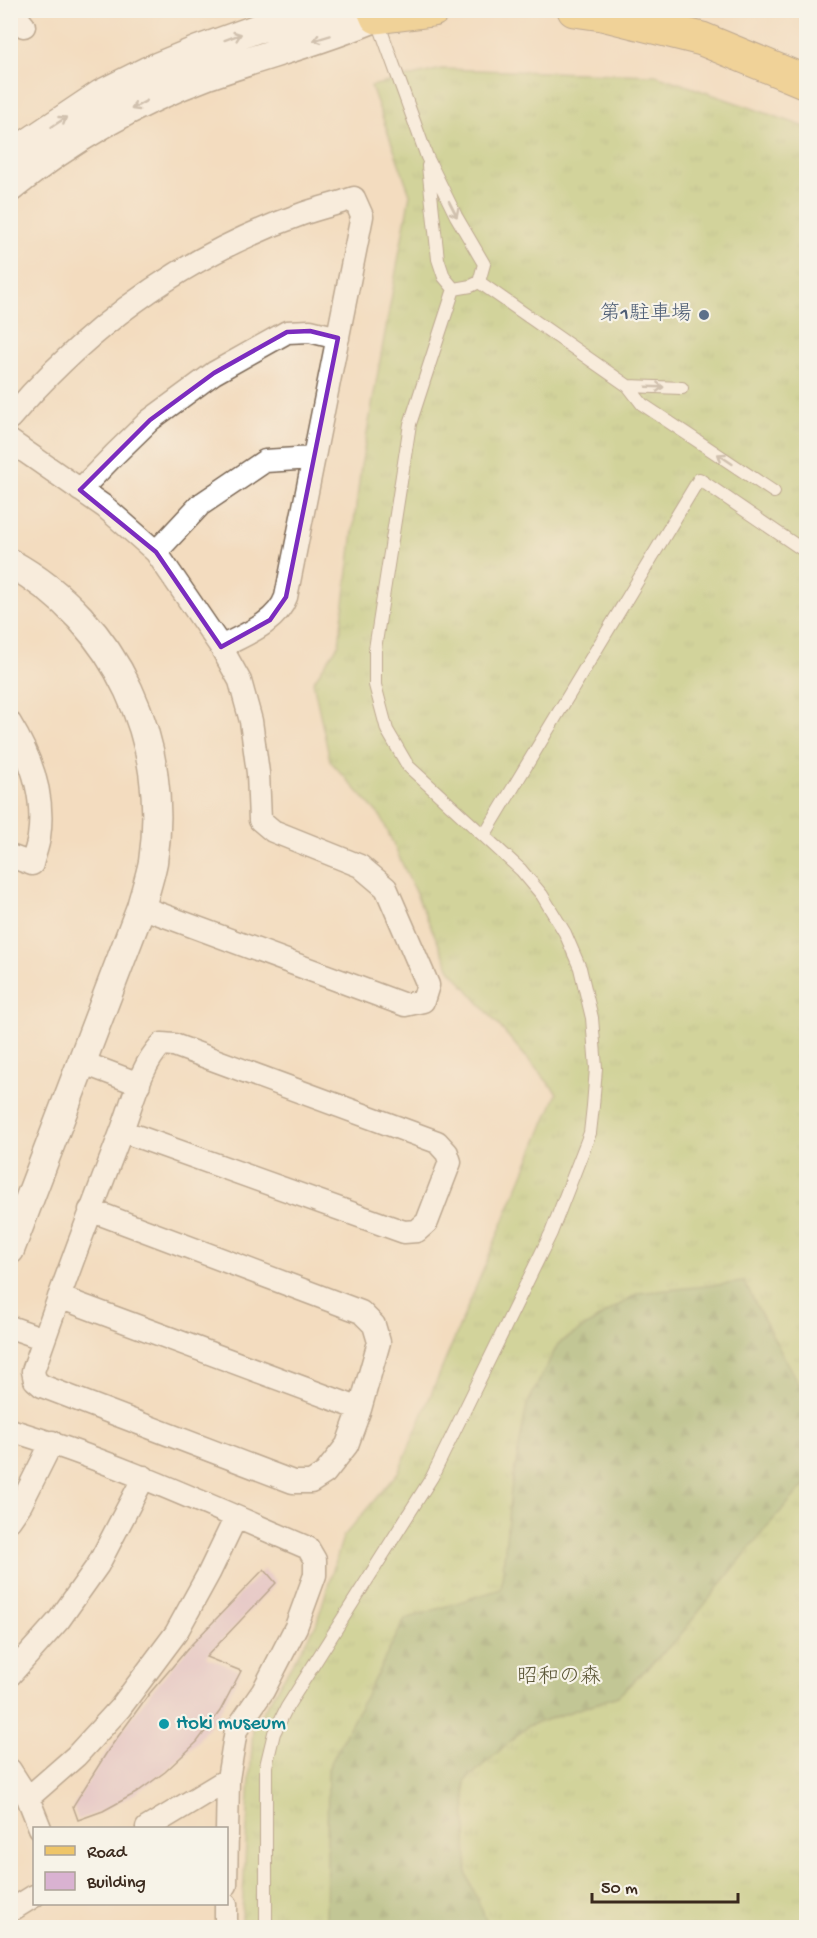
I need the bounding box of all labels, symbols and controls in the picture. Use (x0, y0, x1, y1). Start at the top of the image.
one-way arrow (224, 31, 242, 42)
one-way arrow (313, 34, 332, 45)
one-way arrow (131, 99, 148, 111)
one-way arrow (50, 116, 66, 128)
one-way arrow (448, 200, 459, 218)
place label: 第1駐車場 (600, 301, 692, 328)
marker: 第1駐車場 (697, 308, 711, 322)
one-way arrow (645, 381, 665, 392)
one-way arrow (717, 453, 734, 466)
park label: 昭和の森 (517, 1664, 601, 1691)
place label: Hoki museum (176, 1712, 286, 1737)
marker: Hoki museum (157, 1717, 171, 1731)
legend (33, 1827, 228, 1905)
text: Road (87, 1843, 128, 1864)
scale bar (592, 1866, 738, 1904)
text: Building (86, 1873, 146, 1894)
text: 50 m (601, 1879, 638, 1900)

